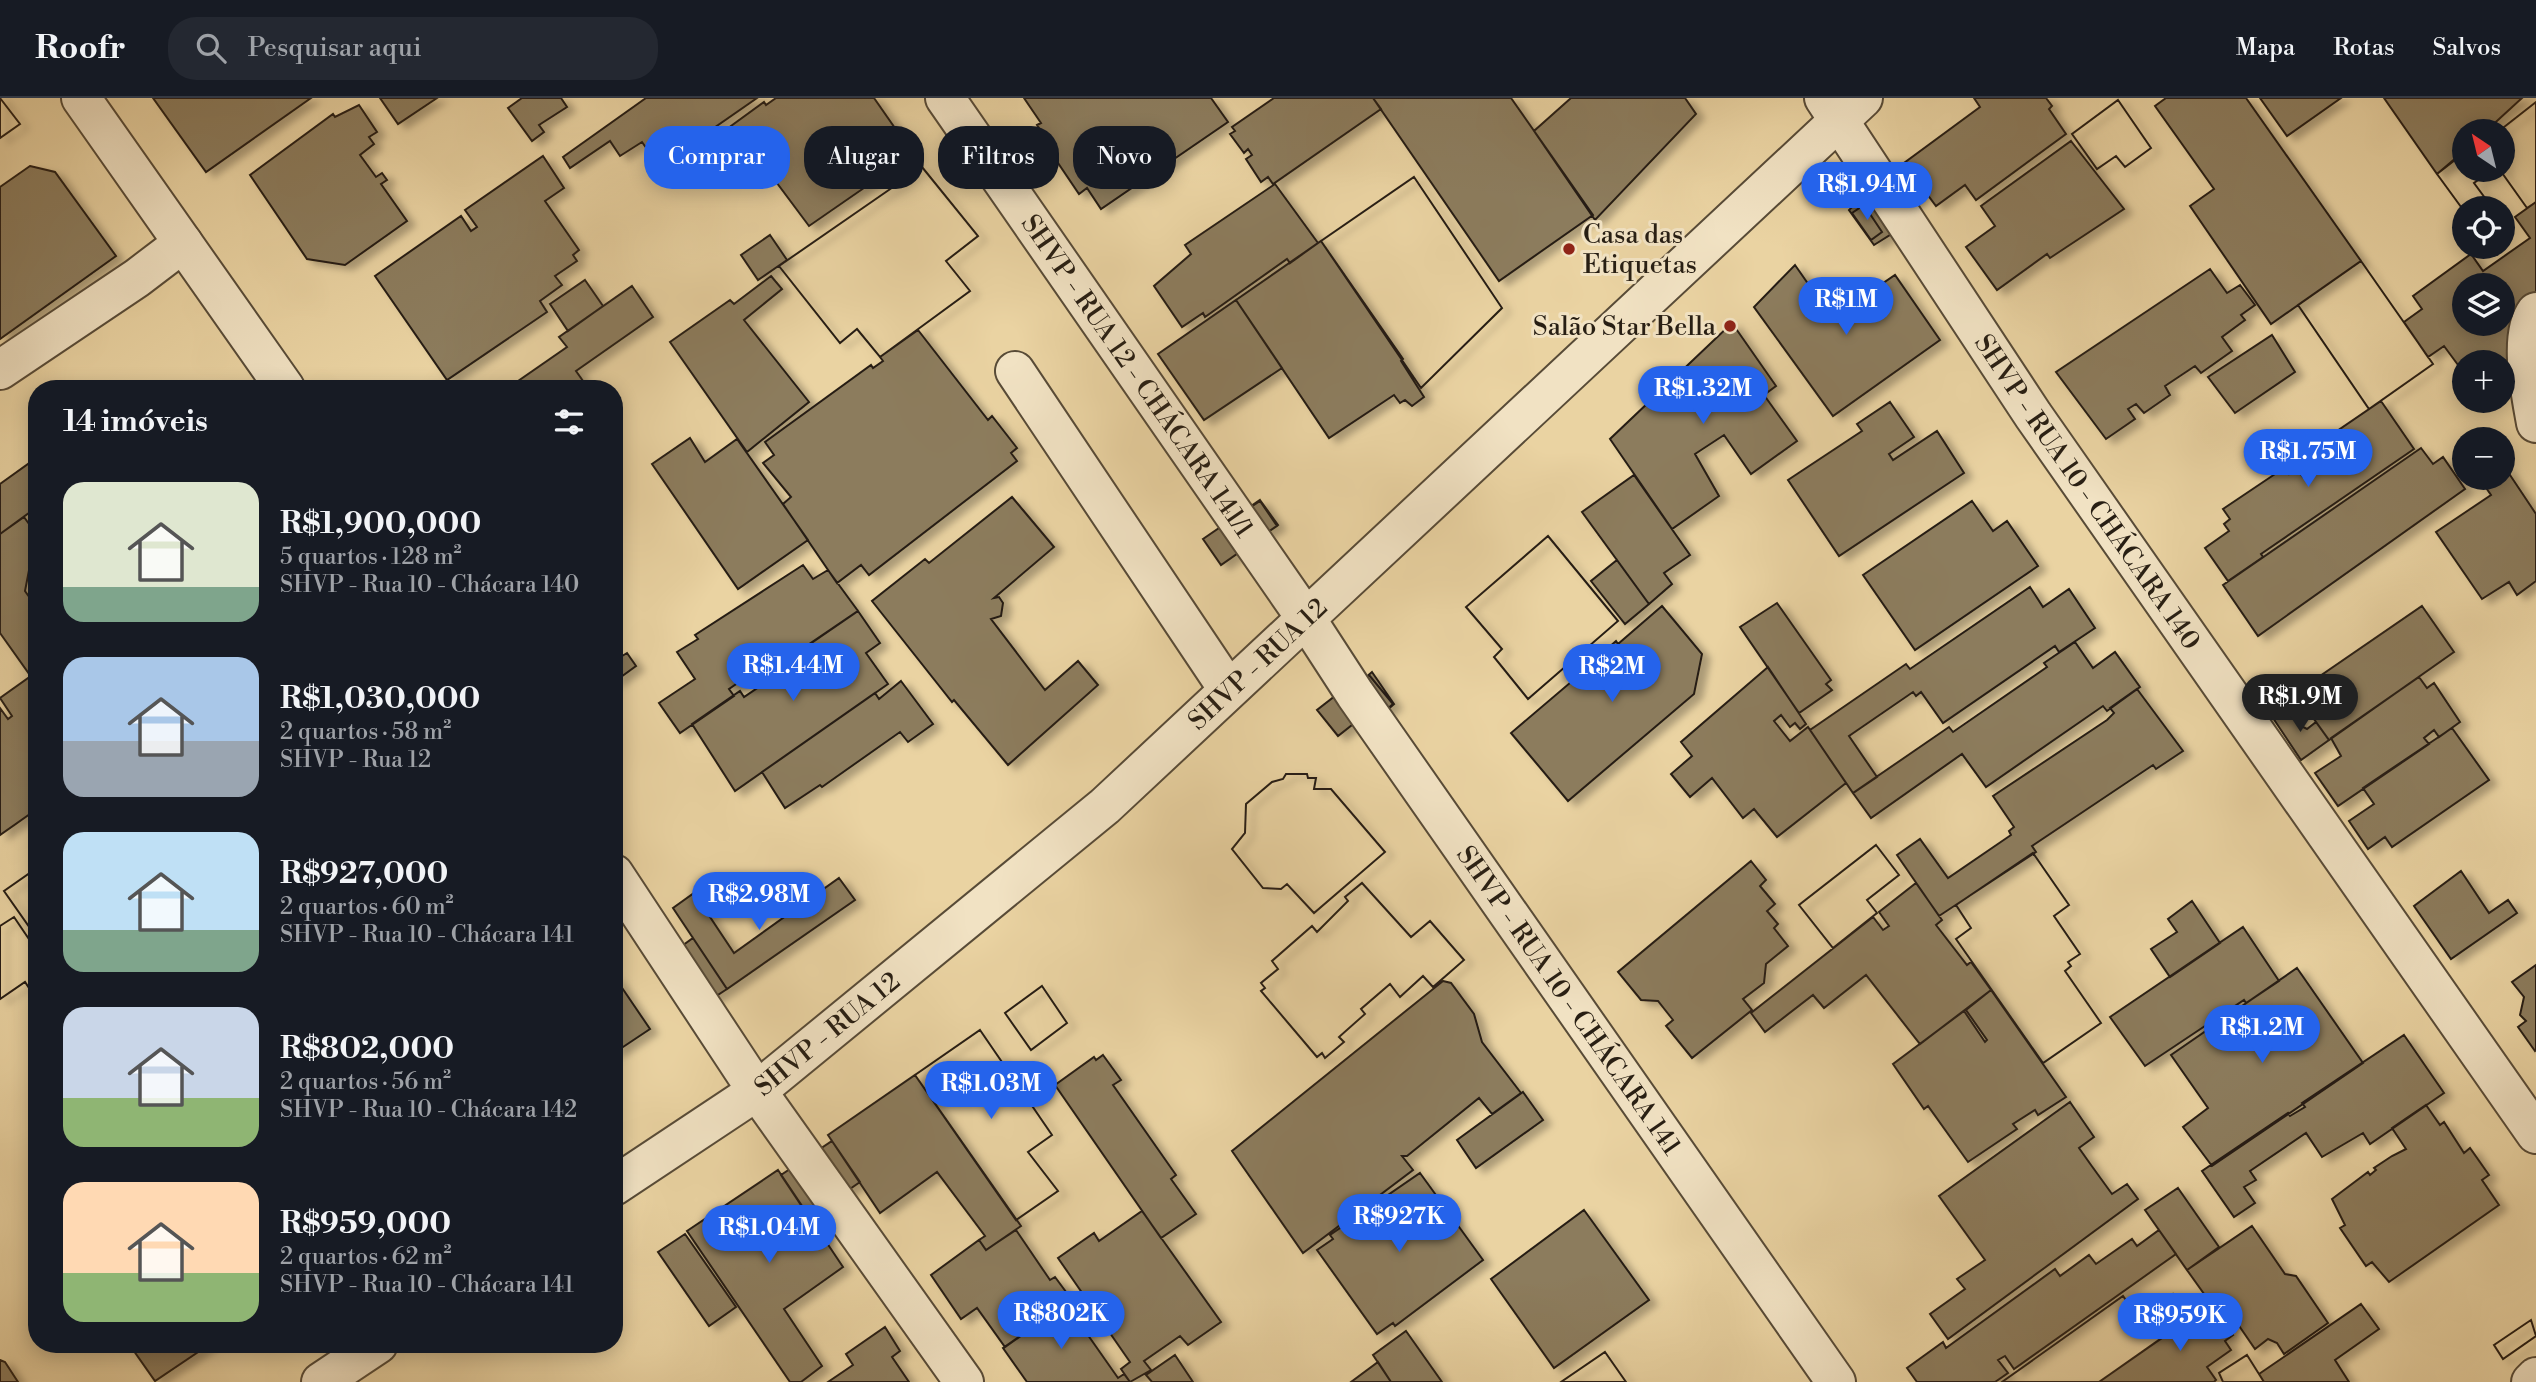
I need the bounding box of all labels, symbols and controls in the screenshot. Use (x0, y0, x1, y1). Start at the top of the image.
search box (168, 17, 658, 80)
text: Roofr (35, 28, 126, 69)
icon: search (192, 29, 230, 67)
text: Pesquisar aqui (248, 32, 422, 64)
text: Mapa (2236, 33, 2295, 63)
text: Rotas (2333, 33, 2394, 63)
text: Salvos (2432, 33, 2501, 63)
north arrow (2452, 119, 2515, 182)
map controls (2452, 119, 2515, 490)
chip: Comprar (644, 126, 790, 189)
chip: Alugar (804, 126, 924, 189)
chip: Filtros (938, 126, 1059, 189)
chip: Novo (1073, 126, 1176, 189)
pin: R$1.94M (1802, 162, 1932, 222)
text: R$1.94M (1817, 171, 1917, 199)
button: locate (2452, 196, 2515, 259)
street label: SHVP - RUA 12 - CHÁCARA 141/1 (1014, 209, 1260, 544)
place label: Casa das Etiquetas (1583, 219, 1697, 281)
marker: Casa das Etiquetas (1561, 241, 1577, 257)
button: layers (2452, 273, 2515, 336)
pin: R$1M (1805, 278, 1887, 337)
text: R$1M (1814, 286, 1878, 314)
place label: Salão Star Bella (1533, 311, 1717, 343)
marker: Salão Star Bella (1722, 318, 1738, 334)
street label: SHVP - RUA 10 - CHÁCARA 140 (1967, 328, 2207, 656)
button: + (2452, 350, 2515, 413)
pin: R$1.32M (1638, 366, 1768, 426)
text: R$1.32M (1654, 375, 1752, 403)
text: 14 imóveis (63, 403, 208, 441)
icon: filters (550, 403, 588, 441)
button: − (2452, 427, 2515, 490)
pin: R$1.75M (2243, 430, 2373, 489)
text: R$1.75M (2260, 438, 2356, 466)
text: R$1,900,000 (280, 505, 481, 543)
icon: home (119, 510, 203, 594)
text: 5 quartos · 128 m² (280, 543, 462, 571)
text: SHVP - Rua 10 - Chácara 140 (280, 571, 579, 599)
street label: SHVP - RUA 12 (1182, 592, 1334, 737)
pin: R$1.44M (728, 644, 858, 703)
pin: R$2M (1571, 644, 1653, 704)
text: R$1.44M (743, 652, 843, 680)
text: R$2M (1579, 653, 1645, 681)
pin: R$1.9M (2243, 674, 2357, 734)
text: R$1,030,000 (280, 680, 480, 718)
text: R$1.9M (2258, 683, 2342, 711)
icon: home (119, 685, 203, 769)
text: 2 quartos · 58 m² (280, 718, 451, 746)
text: SHVP - Rua 12 (280, 746, 431, 774)
street label: SHVP - RUA 10 - CHÁCARA 141 (1449, 840, 1687, 1162)
text: R$927,000 (280, 855, 448, 893)
icon: home (119, 860, 203, 944)
pin: R$2.98M (694, 872, 824, 932)
text: R$2.98M (708, 881, 810, 909)
text: 2 quartos · 60 m² (280, 893, 454, 921)
text: SHVP - Rua 10 - Chácara 141 (280, 921, 574, 949)
street label: SHVP - RUA 12 (748, 966, 907, 1103)
pin: R$1.2M (2205, 1006, 2319, 1065)
text: R$1.2M (2220, 1014, 2304, 1042)
text: R$802,000 (280, 1030, 454, 1068)
icon: home (119, 1035, 203, 1119)
pin: R$1.03M (926, 1062, 1056, 1121)
text: 2 quartos · 56 m² (280, 1068, 451, 1096)
text: R$1.03M (941, 1070, 1041, 1098)
text: SHVP - Rua 10 - Chácara 142 (280, 1096, 577, 1124)
pin: R$927K (1342, 1194, 1456, 1254)
text: R$927K (1353, 1203, 1445, 1231)
text: R$959,000 (280, 1205, 451, 1243)
pin: R$1.04M (704, 1206, 834, 1265)
icon: home (119, 1210, 203, 1294)
text: R$1.04M (718, 1214, 820, 1242)
text: 2 quartos · 62 m² (280, 1243, 452, 1271)
text: SHVP - Rua 10 - Chácara 141 (280, 1271, 574, 1299)
pin: R$802K (1004, 1292, 1118, 1351)
pin: R$959K (2123, 1294, 2237, 1353)
text: R$802K (1014, 1300, 1108, 1328)
text: R$959K (2134, 1302, 2226, 1330)

